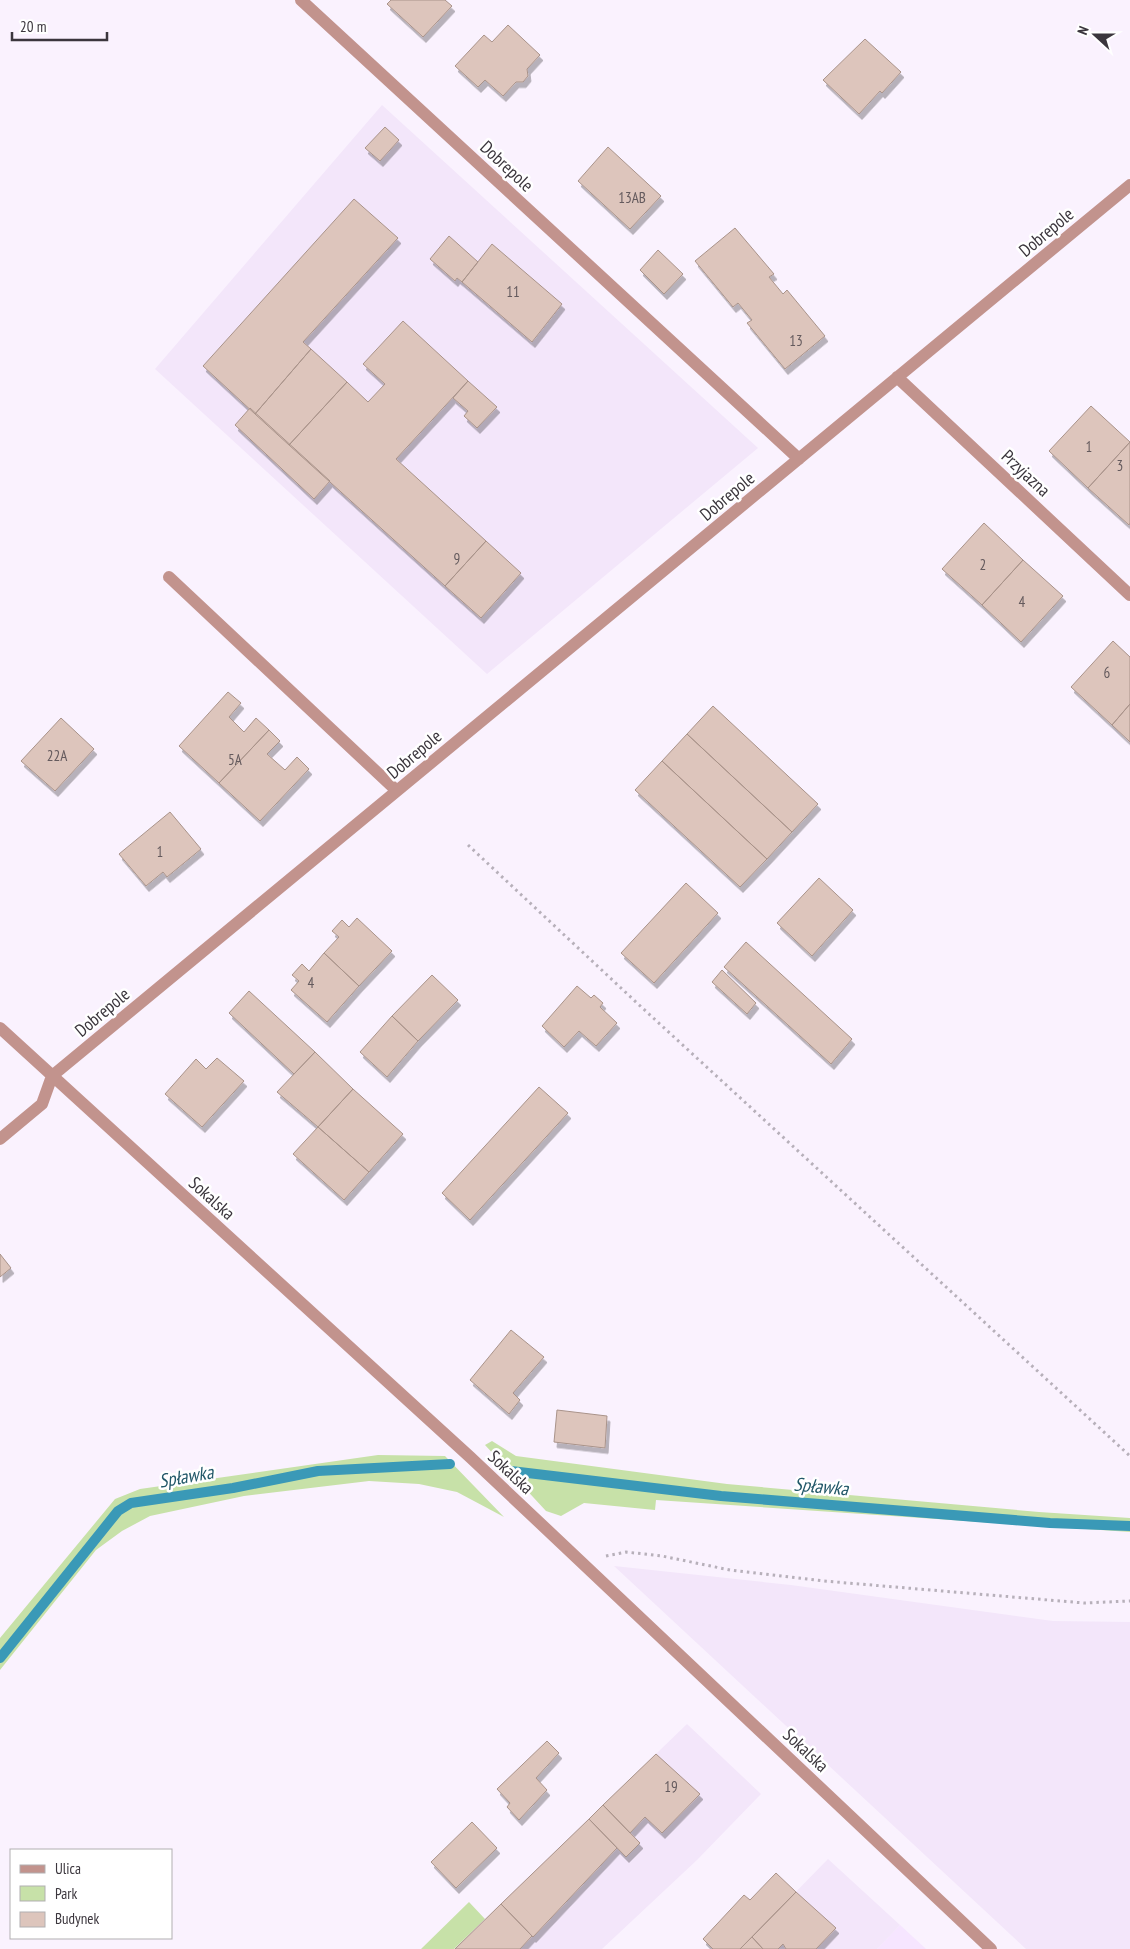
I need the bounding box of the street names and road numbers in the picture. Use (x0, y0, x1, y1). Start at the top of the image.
street label: Dobrepole (476, 136, 538, 196)
street label: Dobrepole (1014, 202, 1078, 262)
street label: Przyjazna (997, 445, 1055, 501)
street label: Dobrepole (695, 466, 759, 526)
street label: Dobrepole (382, 724, 446, 784)
street label: Dobrepole (70, 982, 134, 1042)
street label: Sokalska (184, 1171, 240, 1225)
street label: Sokalska (483, 1445, 539, 1499)
street label: Sokalska (778, 1723, 834, 1777)

